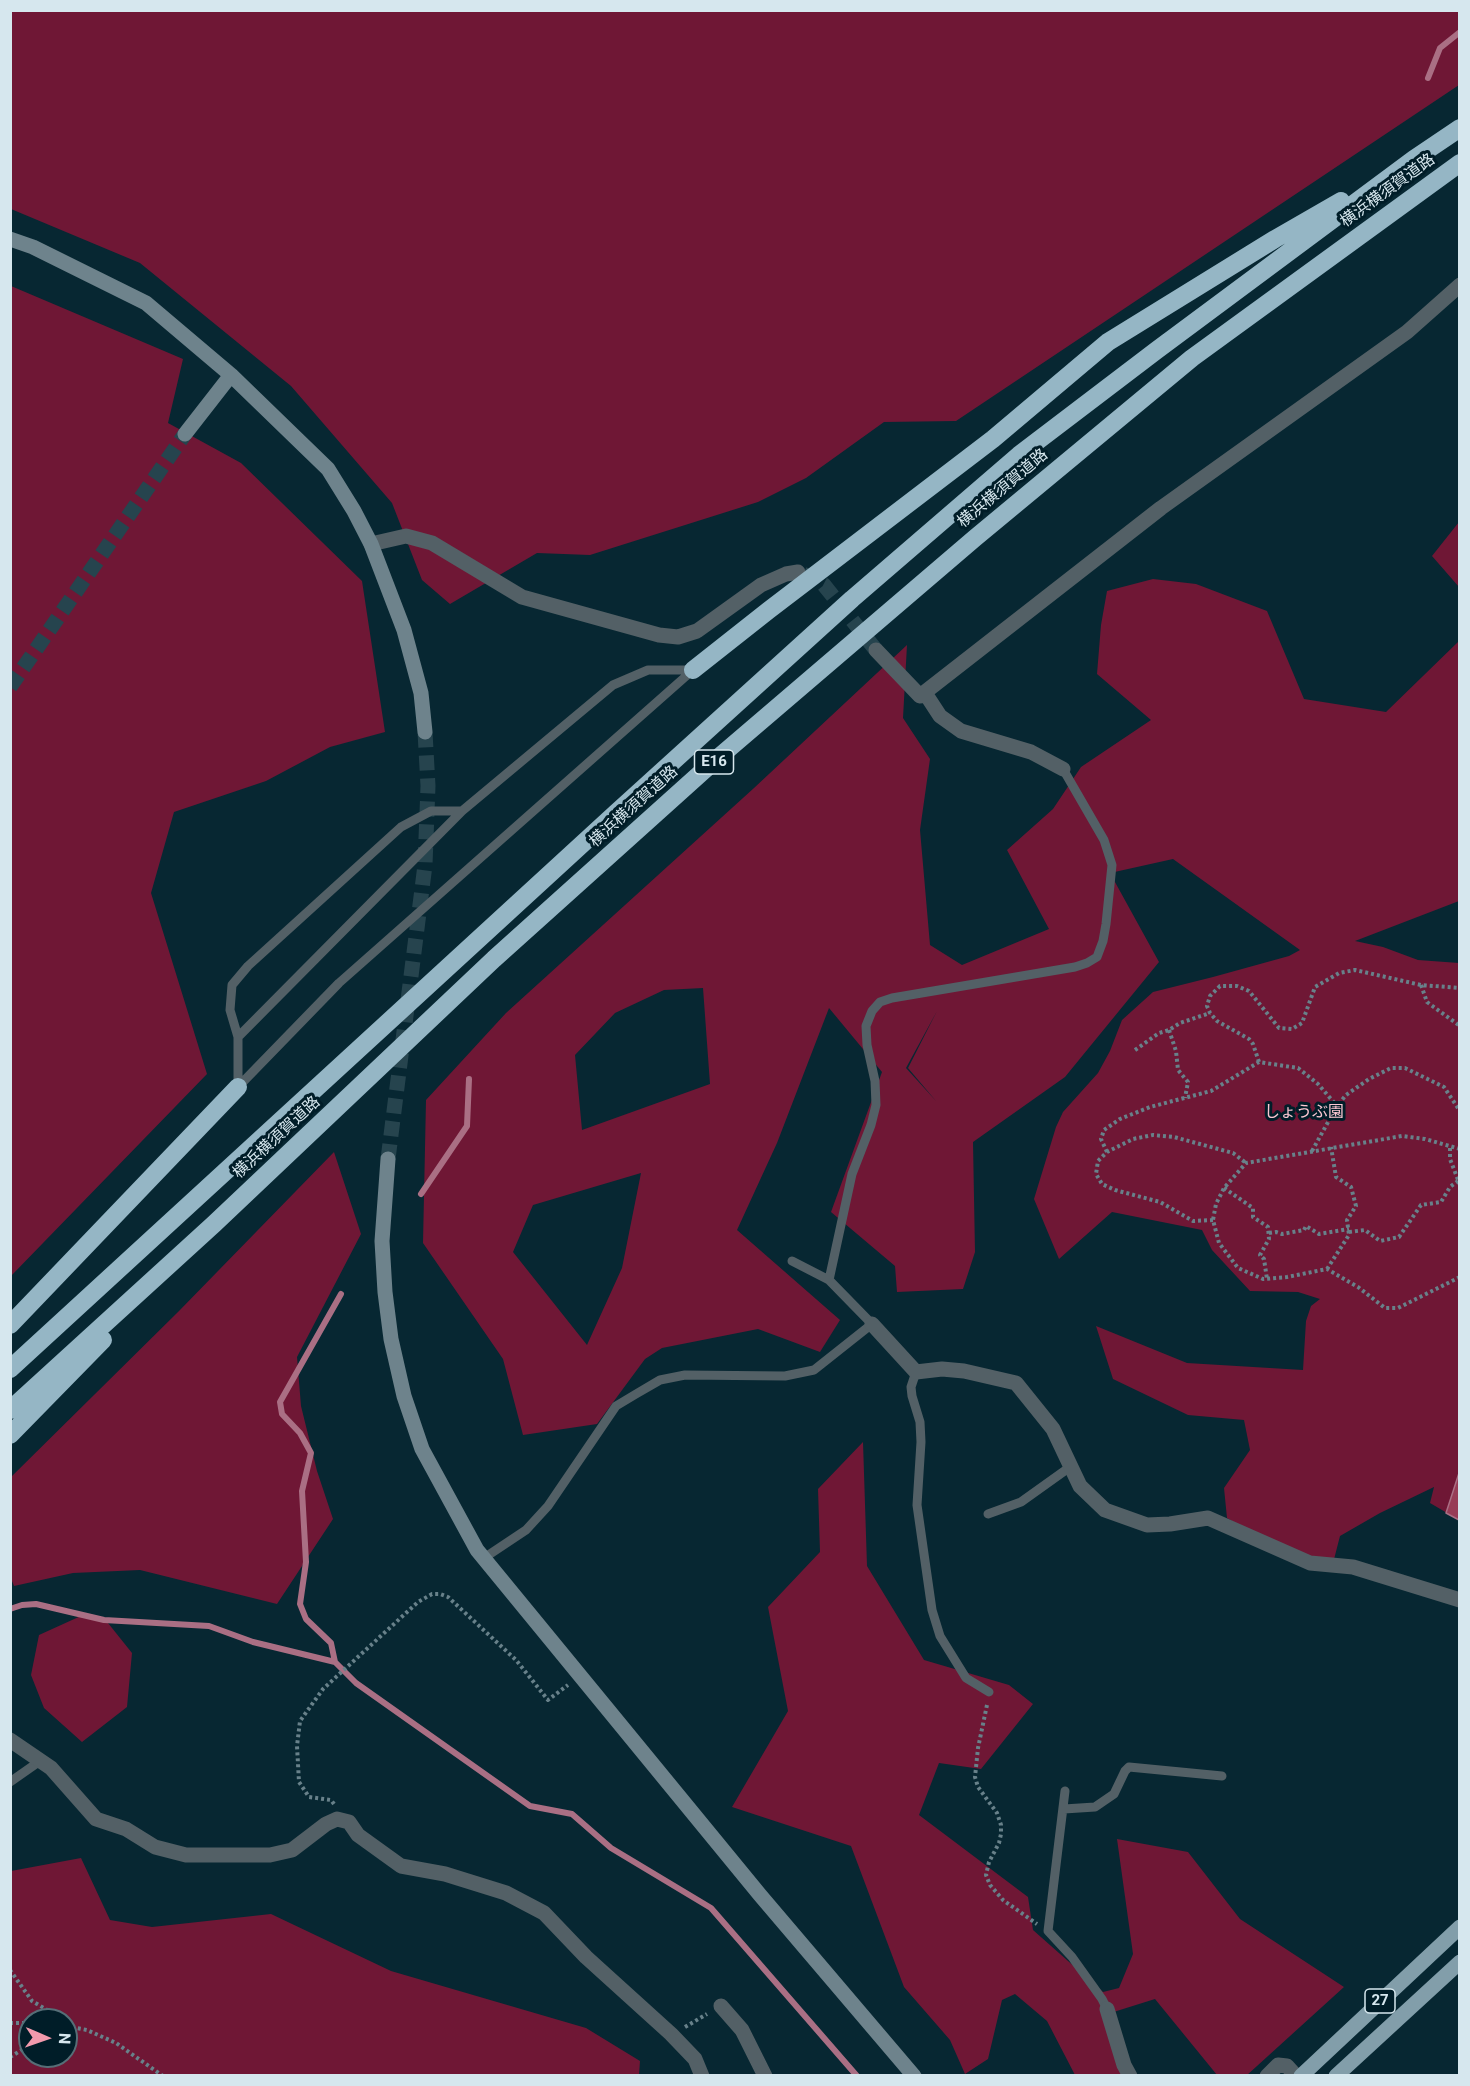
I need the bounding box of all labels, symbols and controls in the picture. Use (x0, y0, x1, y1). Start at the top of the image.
street label: 横浜横須賀道路 (1337, 150, 1439, 232)
street label: 横浜横須賀道路 (954, 446, 1052, 532)
road number: E16 (694, 750, 734, 774)
street label: 横浜横須賀道路 (586, 762, 682, 852)
street label: 横浜横須賀道路 (229, 1093, 325, 1183)
park label: しょうぶ園 (1264, 1103, 1344, 1123)
road number: 27 (1365, 1989, 1395, 2013)
north arrow (18, 2008, 78, 2068)
text: N (55, 2033, 74, 2045)

